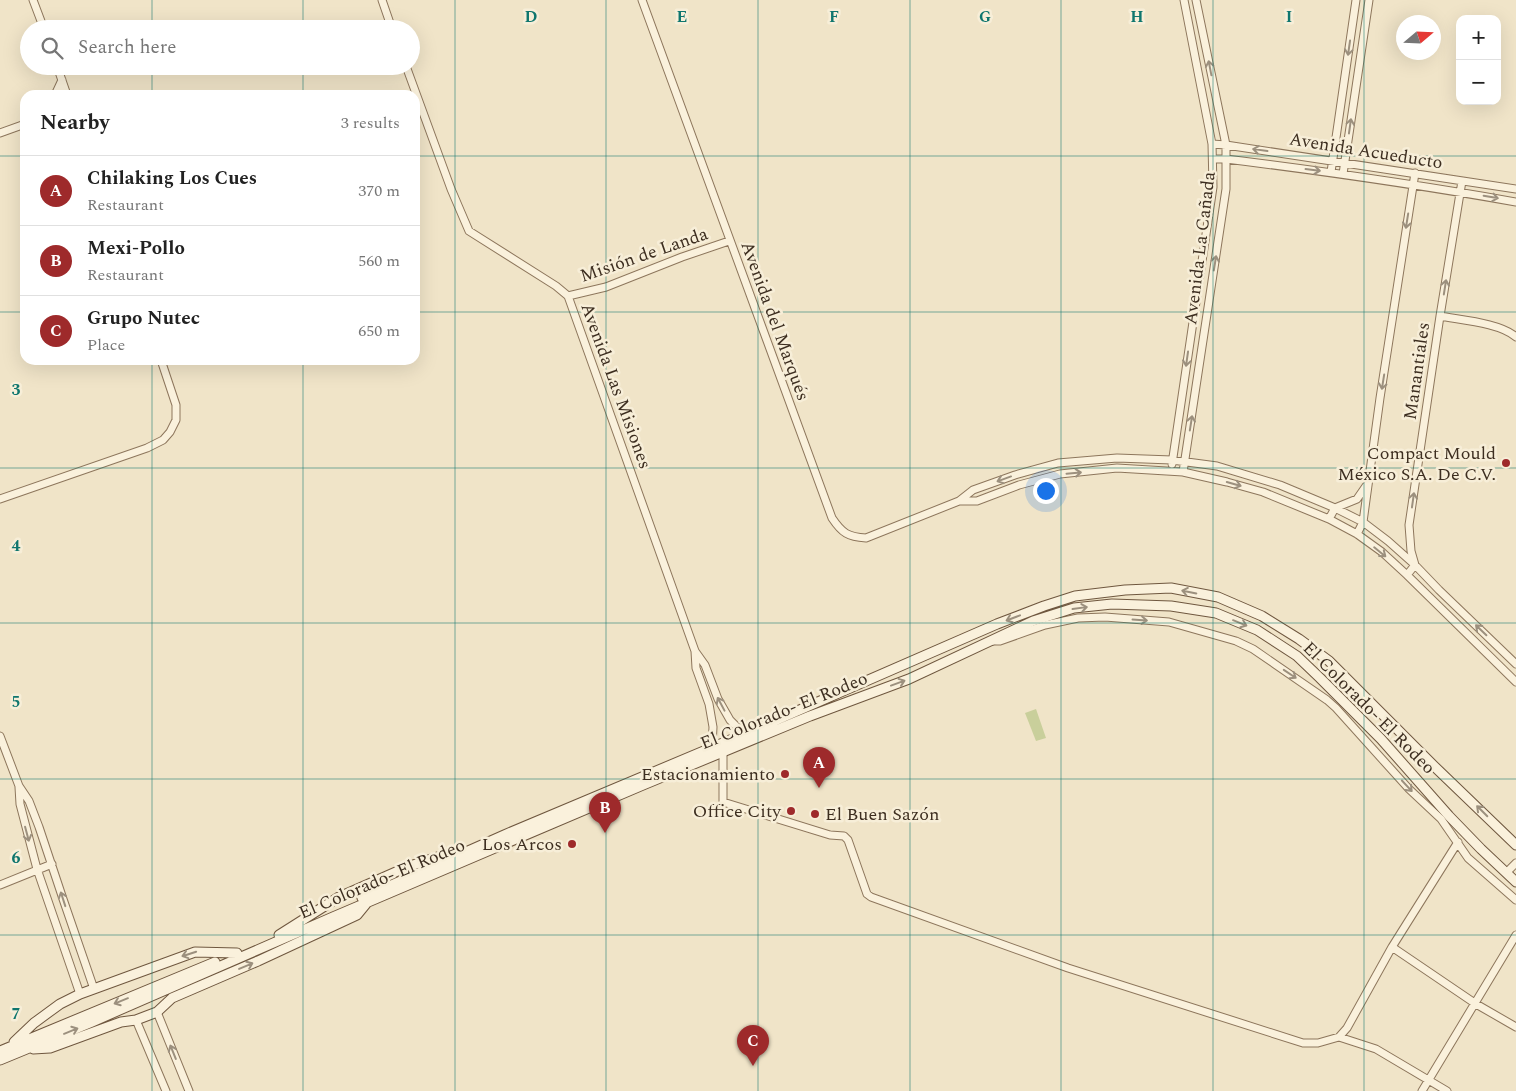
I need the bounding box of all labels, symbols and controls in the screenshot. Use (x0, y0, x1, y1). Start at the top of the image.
text: D (525, 5, 538, 29)
text: E (677, 5, 687, 29)
text: F (829, 5, 839, 29)
text: G (979, 5, 991, 29)
text: H (1130, 5, 1144, 29)
text: I (1286, 5, 1292, 29)
north arrow (1396, 15, 1441, 60)
map controls (1456, 15, 1501, 105)
button: + (1456, 15, 1501, 60)
search box (20, 20, 420, 75)
text: Search here (78, 33, 177, 62)
icon: search (38, 34, 66, 62)
one-way arrow (1344, 40, 1354, 56)
one-way arrow (1204, 60, 1214, 76)
button: − (1456, 60, 1501, 105)
text: Nearby (40, 107, 110, 139)
text: 3 results (341, 111, 400, 135)
one-way arrow (1346, 118, 1356, 134)
street label: Avenida Acueducto (1287, 126, 1445, 176)
one-way arrow (1253, 144, 1269, 154)
text: Chilaking Los Cues (87, 164, 257, 193)
one-way arrow (1305, 165, 1321, 175)
street label: Avenida La Cañada (1177, 170, 1223, 326)
text: A (50, 179, 62, 203)
text: 370 m (358, 179, 400, 203)
text: Restaurant (87, 193, 164, 217)
one-way arrow (1483, 193, 1499, 203)
one-way arrow (1402, 213, 1412, 229)
street label: Misión de Landa (576, 220, 712, 290)
text: Mexi-Pollo (87, 234, 185, 263)
street label: Avenida del Marqués (734, 237, 816, 405)
text: B (50, 249, 62, 273)
text: 560 m (358, 249, 400, 273)
one-way arrow (1211, 255, 1221, 271)
text: Restaurant (87, 263, 164, 287)
one-way arrow (1440, 280, 1450, 296)
street label: Avenida Las Misiones (573, 299, 659, 473)
text: Grupo Nutec (87, 304, 200, 333)
text: C (50, 319, 62, 343)
text: 650 m (358, 319, 400, 343)
street label: Manantiales (1397, 320, 1437, 422)
text: Place (87, 333, 125, 357)
one-way arrow (1182, 351, 1192, 367)
one-way arrow (1377, 374, 1387, 390)
text: 3 (12, 378, 21, 402)
one-way arrow (1186, 416, 1196, 432)
place label: Compact Mould México S.A. De C.V. (1337, 440, 1496, 488)
marker: Compact Mould México S.A. De C.V. (1500, 457, 1512, 469)
one-way arrow (1065, 468, 1081, 477)
one-way arrow (996, 475, 1012, 484)
your location (1033, 478, 1059, 504)
one-way arrow (1226, 479, 1242, 489)
one-way arrow (1408, 492, 1418, 508)
text: 4 (12, 534, 21, 558)
one-way arrow (1374, 546, 1387, 557)
one-way arrow (1181, 586, 1197, 596)
one-way arrow (1072, 603, 1088, 613)
one-way arrow (1006, 614, 1021, 623)
one-way arrow (1131, 615, 1147, 624)
one-way arrow (1232, 618, 1247, 628)
one-way arrow (1474, 624, 1487, 636)
street label: El Colorado- El Rodeo (1296, 635, 1442, 781)
street label: El Colorado- El Rodeo (696, 665, 872, 757)
one-way arrow (1283, 669, 1297, 679)
one-way arrow (890, 678, 905, 687)
text: 5 (12, 690, 20, 714)
one-way arrow (716, 696, 726, 711)
pin: A (803, 747, 835, 788)
place label: Estacionamiento (641, 761, 775, 788)
marker: Estacionamiento (779, 768, 791, 780)
one-way arrow (1401, 779, 1413, 792)
pin: B (589, 792, 621, 833)
place label: Office City (693, 798, 782, 825)
place label: El Buen Sazón (825, 801, 939, 828)
marker: Office City (785, 805, 797, 817)
one-way arrow (1475, 805, 1488, 817)
marker: El Buen Sazón (809, 808, 821, 820)
one-way arrow (23, 826, 32, 842)
place label: Los Arcos (482, 831, 562, 858)
street label: El Colorado- El Rodeo (295, 832, 469, 926)
marker: Los Arcos (566, 838, 578, 850)
text: 6 (12, 846, 21, 870)
one-way arrow (57, 891, 67, 907)
one-way arrow (181, 950, 197, 960)
one-way arrow (238, 961, 253, 971)
one-way arrow (114, 996, 129, 1006)
text: 7 (12, 1002, 21, 1026)
pin: C (737, 1025, 769, 1066)
one-way arrow (63, 1026, 78, 1035)
one-way arrow (168, 1044, 177, 1060)

